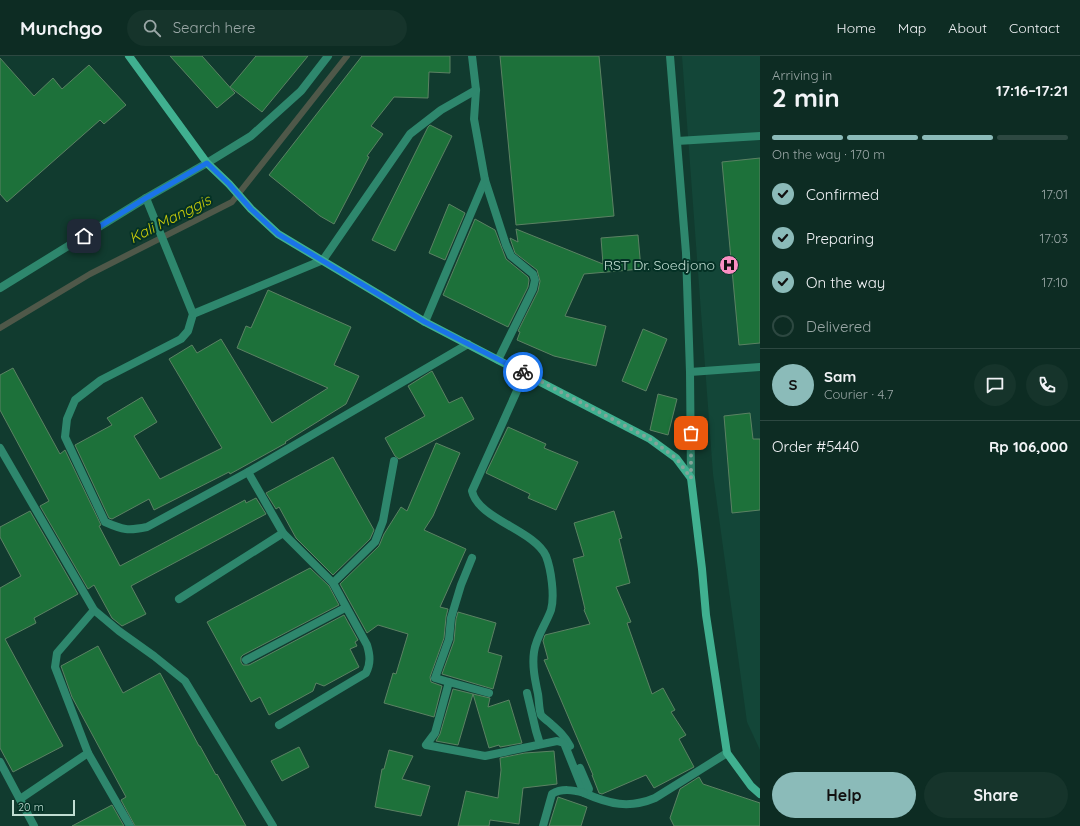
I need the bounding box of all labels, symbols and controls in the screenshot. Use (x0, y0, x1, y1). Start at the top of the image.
search box (127, 10, 407, 46)
text: Munchgo (20, 16, 103, 40)
icon: search (141, 17, 163, 39)
text: Search here (173, 18, 255, 37)
text: Home (837, 19, 876, 37)
text: Map (898, 19, 926, 37)
text: About (948, 19, 987, 37)
text: Contact (1009, 19, 1060, 37)
text: Arriving in (772, 67, 832, 83)
text: 2 min (772, 81, 840, 114)
text: 17:16–17:21 (996, 81, 1068, 100)
text: On the way · 170 m (772, 146, 885, 162)
icon: check (772, 183, 794, 205)
text: Confirmed (806, 185, 879, 204)
text: 17:01 (1042, 186, 1068, 202)
water label: Kali Manggis (126, 189, 215, 247)
pin (67, 219, 101, 253)
icon: home (73, 225, 95, 247)
icon: check (772, 227, 794, 249)
text: Preparing (806, 229, 874, 248)
text: 17:03 (1040, 230, 1068, 246)
hospital icon: RST Dr. Soedjono (718, 254, 740, 276)
place label: RST Dr. Soedjono (604, 256, 715, 274)
icon: check (772, 271, 794, 293)
text: On the way (806, 273, 885, 292)
text: 17:10 (1042, 274, 1068, 290)
text: Delivered (806, 317, 871, 336)
courier (503, 352, 543, 392)
icon: bike (512, 361, 534, 383)
button: chat (974, 364, 1016, 406)
button: phone (1026, 364, 1068, 406)
text: Sam (824, 367, 856, 386)
text: S (789, 375, 797, 394)
text: Courier · 4.7 (824, 386, 893, 402)
pin (674, 416, 708, 450)
icon: bag (680, 422, 702, 444)
text: Order #5440 (772, 437, 859, 456)
text: Rp 106,000 (989, 437, 1068, 456)
button: Help (772, 772, 916, 818)
button: Share (924, 772, 1068, 818)
scale bar (12, 798, 75, 817)
text: 20 m (18, 800, 44, 814)

